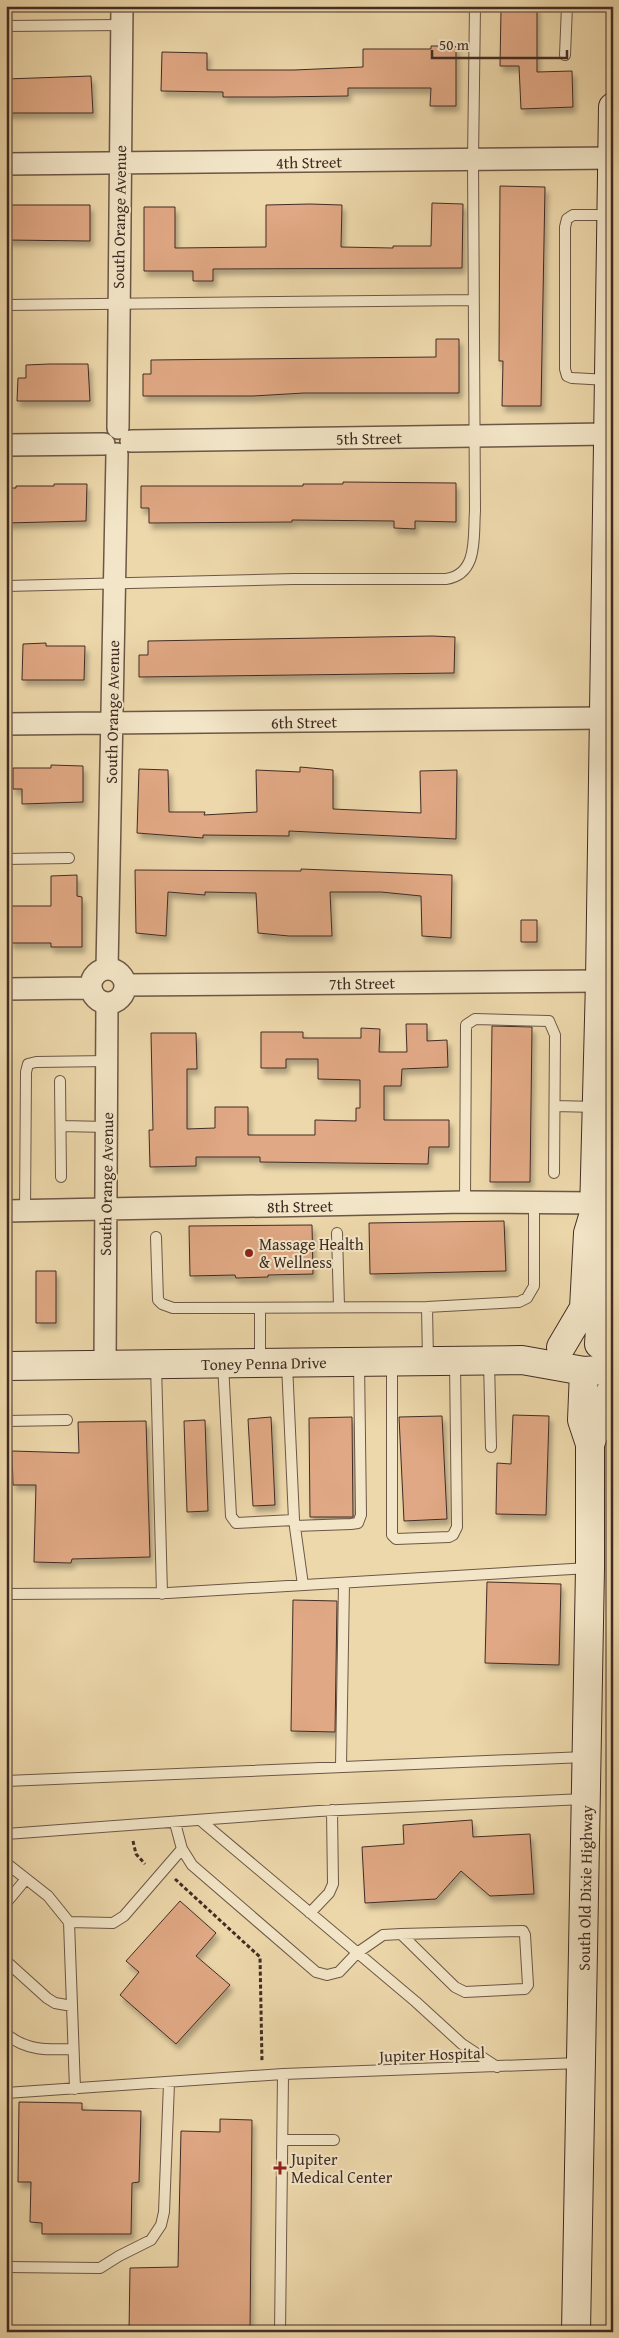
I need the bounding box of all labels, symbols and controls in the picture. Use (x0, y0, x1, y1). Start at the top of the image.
scale bar (432, 28, 566, 60)
text: 50 m (439, 34, 470, 55)
street label: South Orange Avenue (106, 145, 132, 289)
street label: 4th Street (276, 149, 343, 175)
street label: 5th Street (336, 425, 403, 451)
street label: South Orange Avenue (99, 640, 125, 784)
street label: 6th Street (271, 709, 338, 735)
street label: 7th Street (329, 970, 396, 996)
street label: South Orange Avenue (93, 1112, 119, 1256)
street label: 8th Street (267, 1193, 334, 1219)
place label: Massage Health & Wellness (259, 1232, 364, 1274)
marker: Massage Health & Wellness (243, 1247, 255, 1259)
street label: Toney Penna Drive (201, 1350, 327, 1376)
street label: South Old Dixie Highway (572, 1805, 598, 1971)
street label: Jupiter Hospital (377, 2040, 486, 2068)
place label: Jupiter Medical Center (289, 2147, 393, 2189)
marker: Jupiter Medical Center (273, 2161, 287, 2175)

